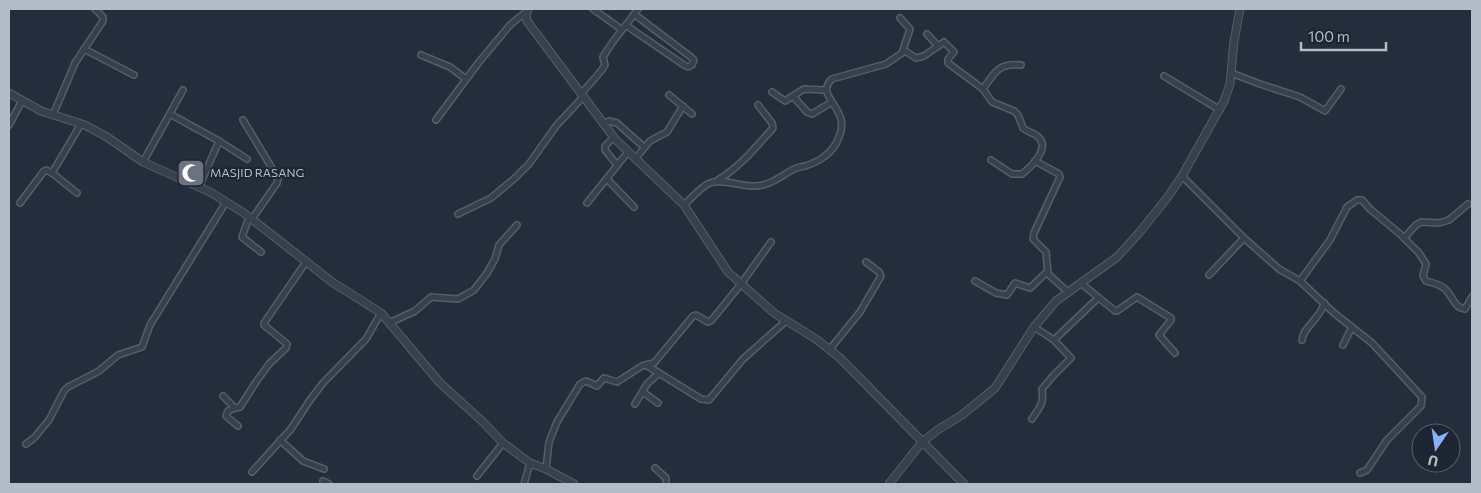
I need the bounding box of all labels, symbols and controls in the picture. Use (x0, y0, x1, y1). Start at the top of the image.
scale bar (1301, 20, 1386, 52)
text: 100 m (1308, 27, 1350, 45)
mosque icon: MASJID RASANG (176, 158, 206, 188)
place label: MASJID RASANG (210, 165, 304, 180)
north arrow (1411, 423, 1461, 473)
text: U (1426, 452, 1440, 471)

